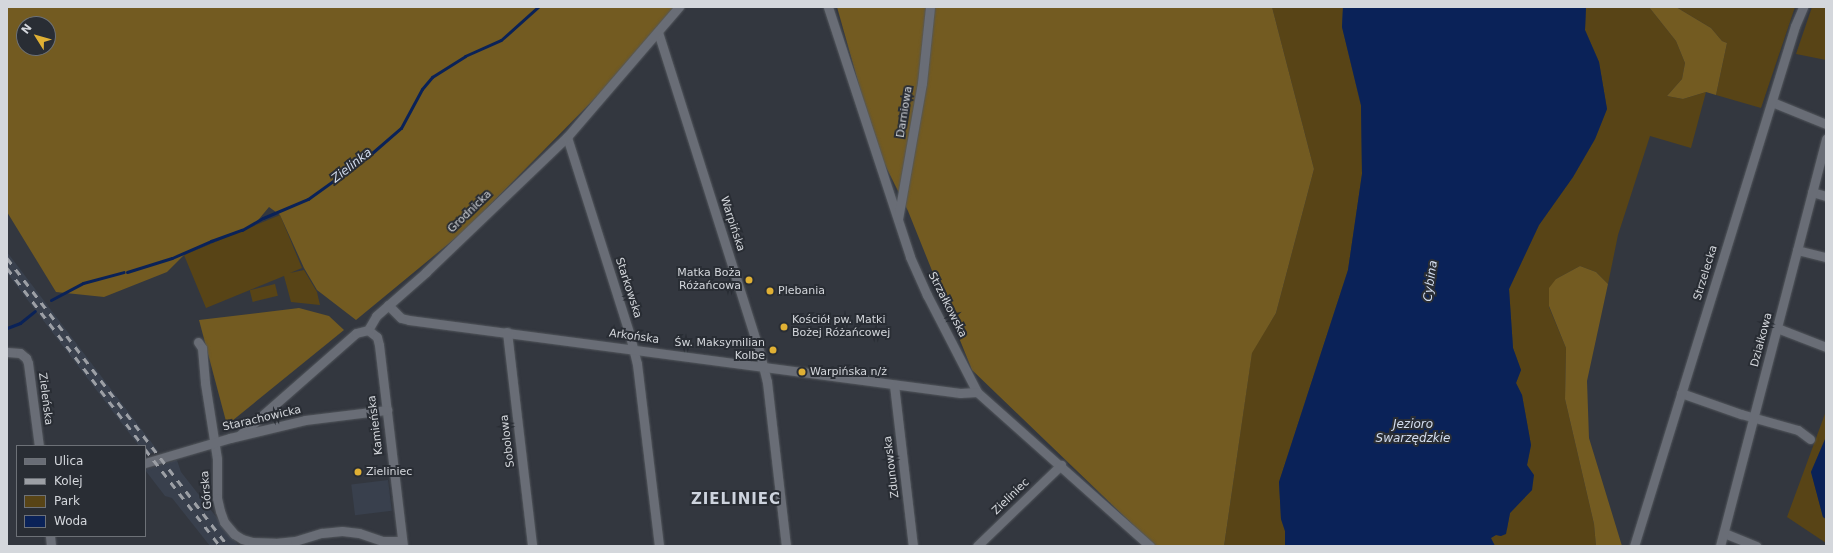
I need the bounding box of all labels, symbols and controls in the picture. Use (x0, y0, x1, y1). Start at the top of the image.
north arrow (16, 16, 56, 56)
text: N (19, 21, 35, 37)
street label: Darniowa (894, 85, 916, 139)
water label: Zielinka (329, 146, 375, 186)
street label: Grodnicka (445, 188, 495, 236)
street label: Warpińska (717, 195, 747, 253)
street label: Strzelecka (1691, 244, 1721, 302)
street label: Starkowska (612, 256, 644, 320)
water label: Cybina (1421, 260, 1441, 302)
place label: Matka Boża Różańcowa (677, 267, 741, 293)
street label: Strzałkowska (925, 270, 969, 340)
marker: Matka Boża Różańcowa (744, 275, 754, 285)
place label: Plebania (778, 284, 825, 298)
marker: Plebania (765, 286, 775, 296)
street label: Działkowa (1748, 311, 1776, 369)
place label: Kościół pw. Matki Bożej Różańcowej (792, 314, 890, 340)
marker: Kościół pw. Matki Bożej Różańcowej (779, 322, 789, 332)
street label: Arkońska (608, 327, 660, 347)
place label: Św. Maksymilian Kolbe (675, 337, 765, 363)
marker: Św. Maksymilian Kolbe (768, 345, 778, 355)
place label: Warpińska n/ż (810, 365, 887, 379)
marker: Warpińska n/ż (797, 367, 807, 377)
street label: Zieleńska (35, 372, 55, 426)
street label: Kamieńska (366, 394, 386, 456)
street label: Starachowicka (222, 404, 302, 434)
street label: Sobolowa (498, 414, 518, 468)
water label: Jezioro Swarzędzkie (1376, 418, 1450, 446)
street label: Zdunowska (882, 435, 902, 499)
legend (16, 445, 146, 537)
text: Ulica (54, 454, 83, 468)
place label: Zieliniec (366, 465, 412, 479)
marker: Zieliniec (353, 467, 363, 477)
street label: Górska (199, 470, 215, 510)
text: Kolej (54, 474, 83, 488)
street label: Zieliniec (990, 476, 1032, 518)
district label: ZIELINIEC (691, 491, 781, 509)
text: Park (54, 494, 80, 508)
text: Woda (54, 514, 87, 528)

